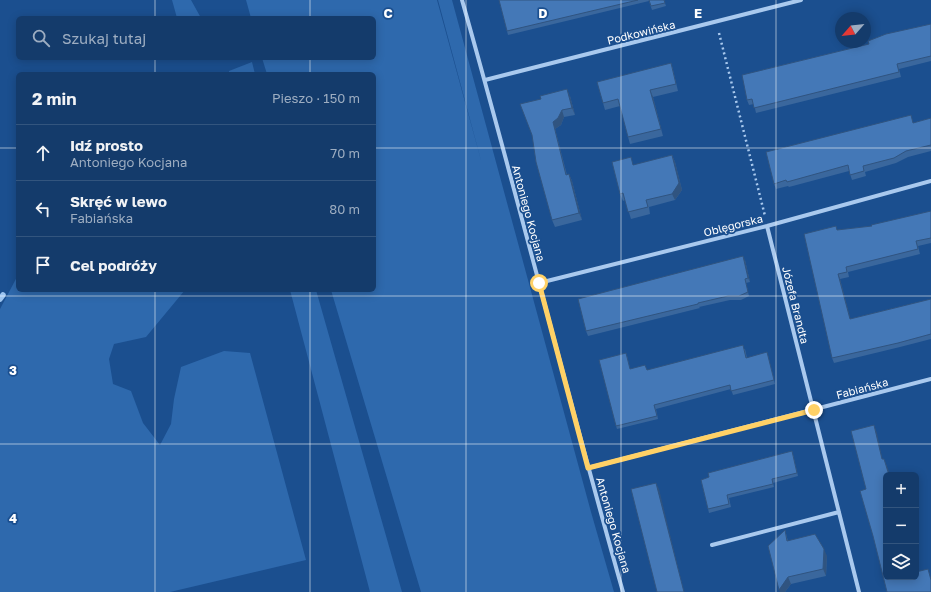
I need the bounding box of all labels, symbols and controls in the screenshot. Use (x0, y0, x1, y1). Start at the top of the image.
text: C (383, 5, 393, 21)
text: D (538, 5, 548, 21)
text: E (694, 5, 702, 21)
north arrow (835, 12, 871, 48)
search box (16, 16, 376, 60)
street label: Podkowińska (606, 17, 676, 47)
icon: search (30, 27, 52, 49)
text: Szukaj tutaj (62, 29, 146, 47)
text: 2 min (32, 88, 76, 109)
text: Pieszo · 150 m (272, 90, 360, 106)
text: Idź prosto (70, 136, 143, 154)
icon: ahead (32, 142, 54, 164)
text: 70 m (330, 145, 360, 161)
text: Antoniego Kocjana (70, 154, 187, 170)
street label: Antoniego Kocjana (510, 163, 548, 263)
text: Skręć w lewo (70, 192, 167, 210)
icon: left (32, 198, 54, 220)
text: 80 m (329, 201, 360, 217)
text: Fabiańska (70, 210, 133, 226)
street label: Oblęgorska (702, 211, 764, 239)
icon: arrive (32, 254, 54, 276)
text: Cel podróży (70, 256, 157, 274)
street label: Józefa Brandta (780, 265, 812, 345)
route start (530, 274, 548, 292)
text: 3 (9, 362, 17, 378)
street label: Fabiańska (835, 375, 889, 401)
route end (805, 401, 823, 419)
map controls (883, 472, 919, 580)
button: + (883, 472, 919, 508)
street label: Antoniego Kocjana (594, 475, 634, 575)
button: − (883, 508, 919, 544)
text: 4 (9, 510, 17, 526)
button: layers (883, 544, 919, 580)

